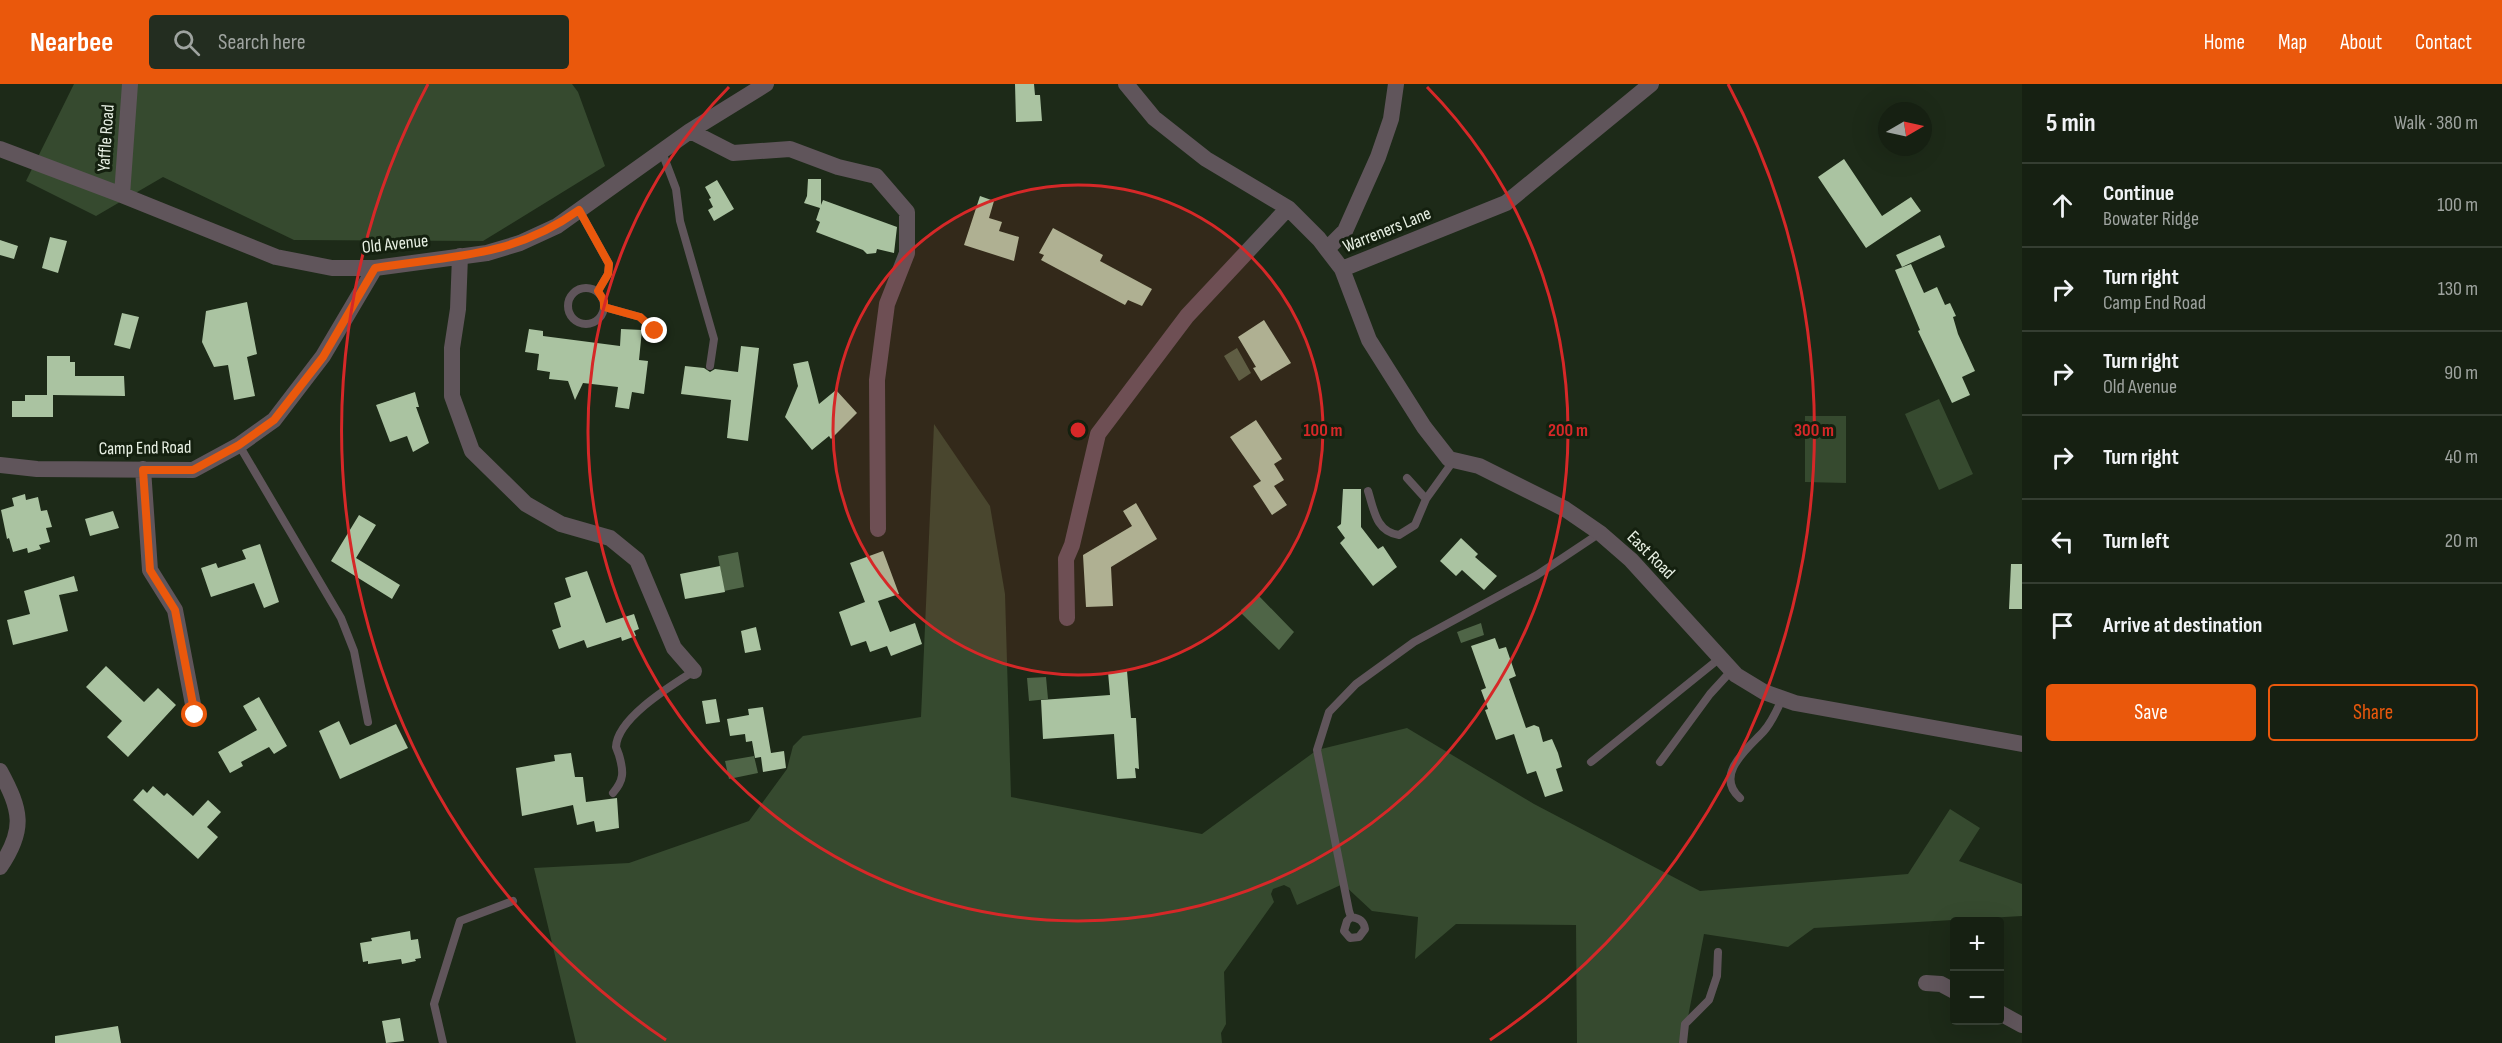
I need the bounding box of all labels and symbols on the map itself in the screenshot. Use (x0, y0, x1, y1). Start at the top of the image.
north arrow (1878, 102, 1932, 156)
street label: Yaffle Road (93, 104, 119, 172)
street label: Warreners Lane (1340, 203, 1434, 257)
street label: Old Avenue (361, 230, 429, 258)
route end (641, 317, 667, 343)
centre of rings (1068, 420, 1088, 440)
text: 100 m (1304, 420, 1343, 441)
text: 200 m (1548, 420, 1588, 441)
text: 300 m (1794, 420, 1834, 441)
street label: Camp End Road (98, 437, 192, 459)
street label: East Road (1623, 527, 1679, 583)
route start (181, 701, 207, 727)

